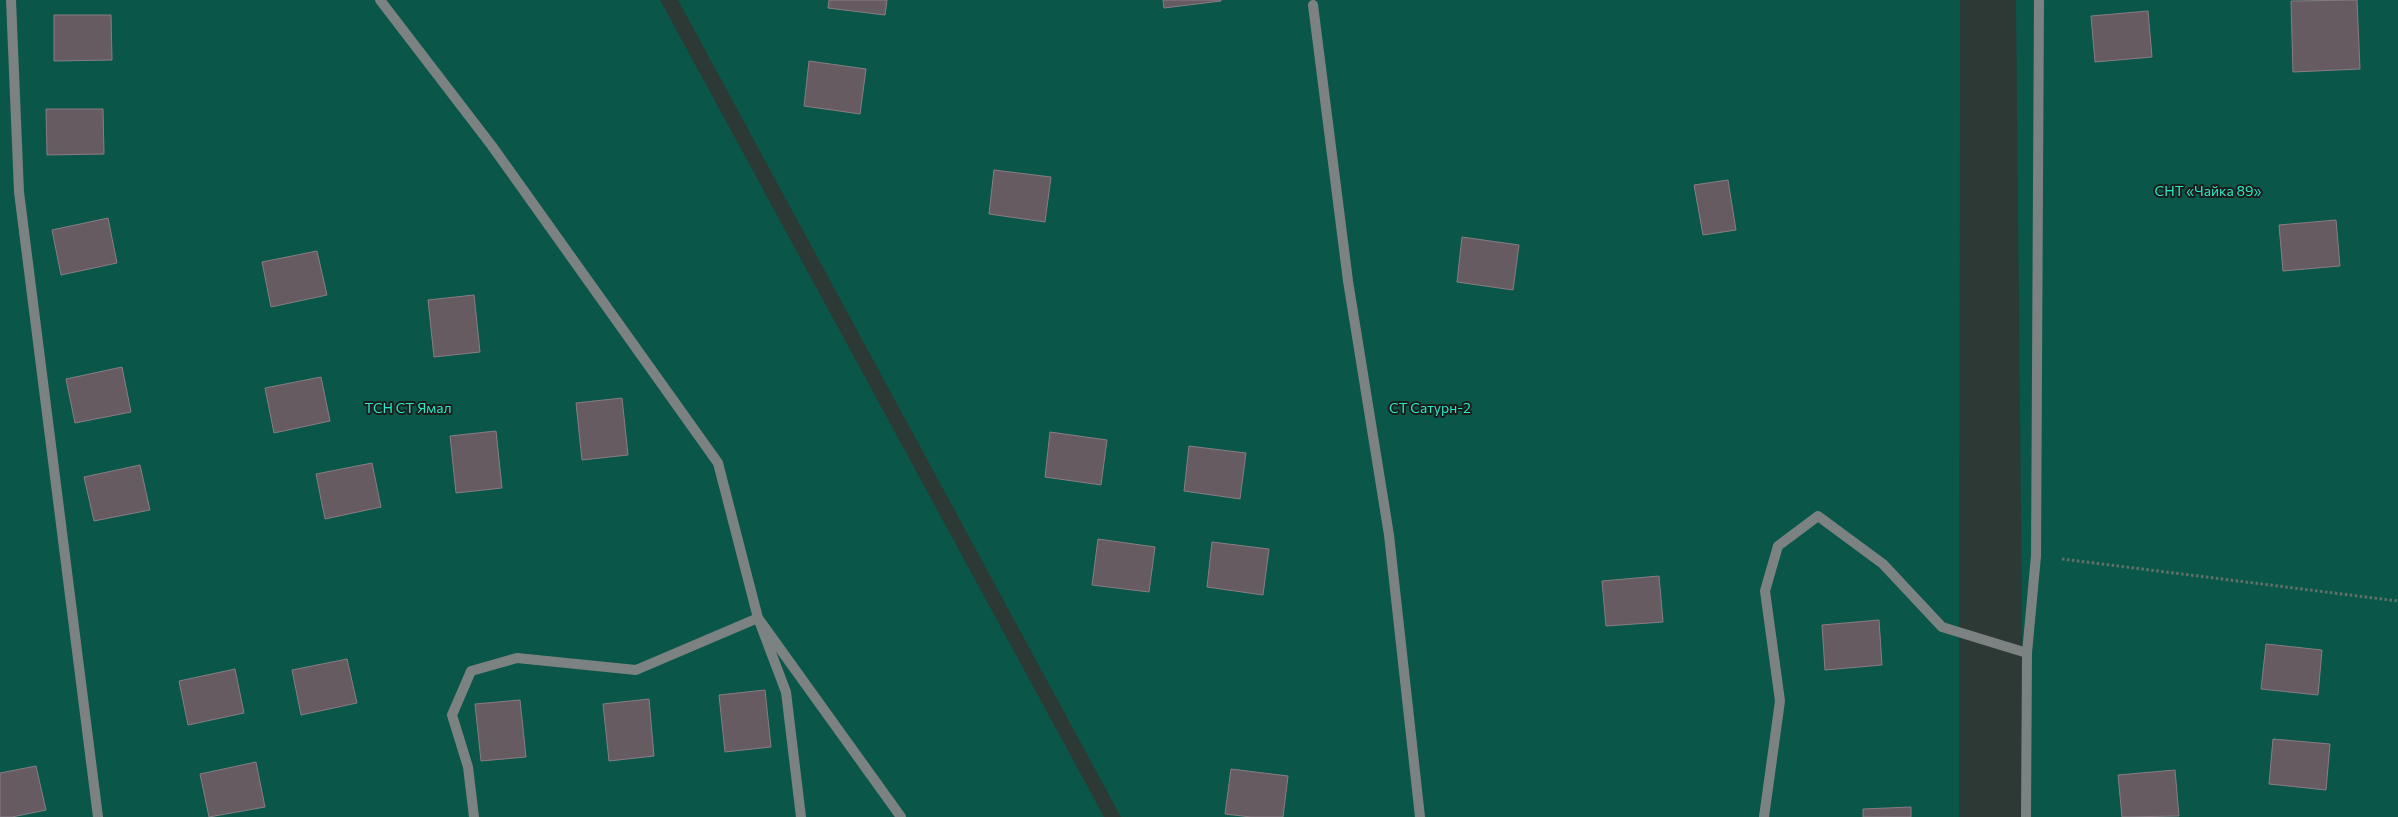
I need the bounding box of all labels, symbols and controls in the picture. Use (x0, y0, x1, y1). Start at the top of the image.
park label: СНТ «Чайка 89» (2155, 182, 2261, 199)
park label: ТСН СТ Ямал (364, 399, 452, 416)
park label: СТ Сатурн-2 (1389, 399, 1471, 416)

